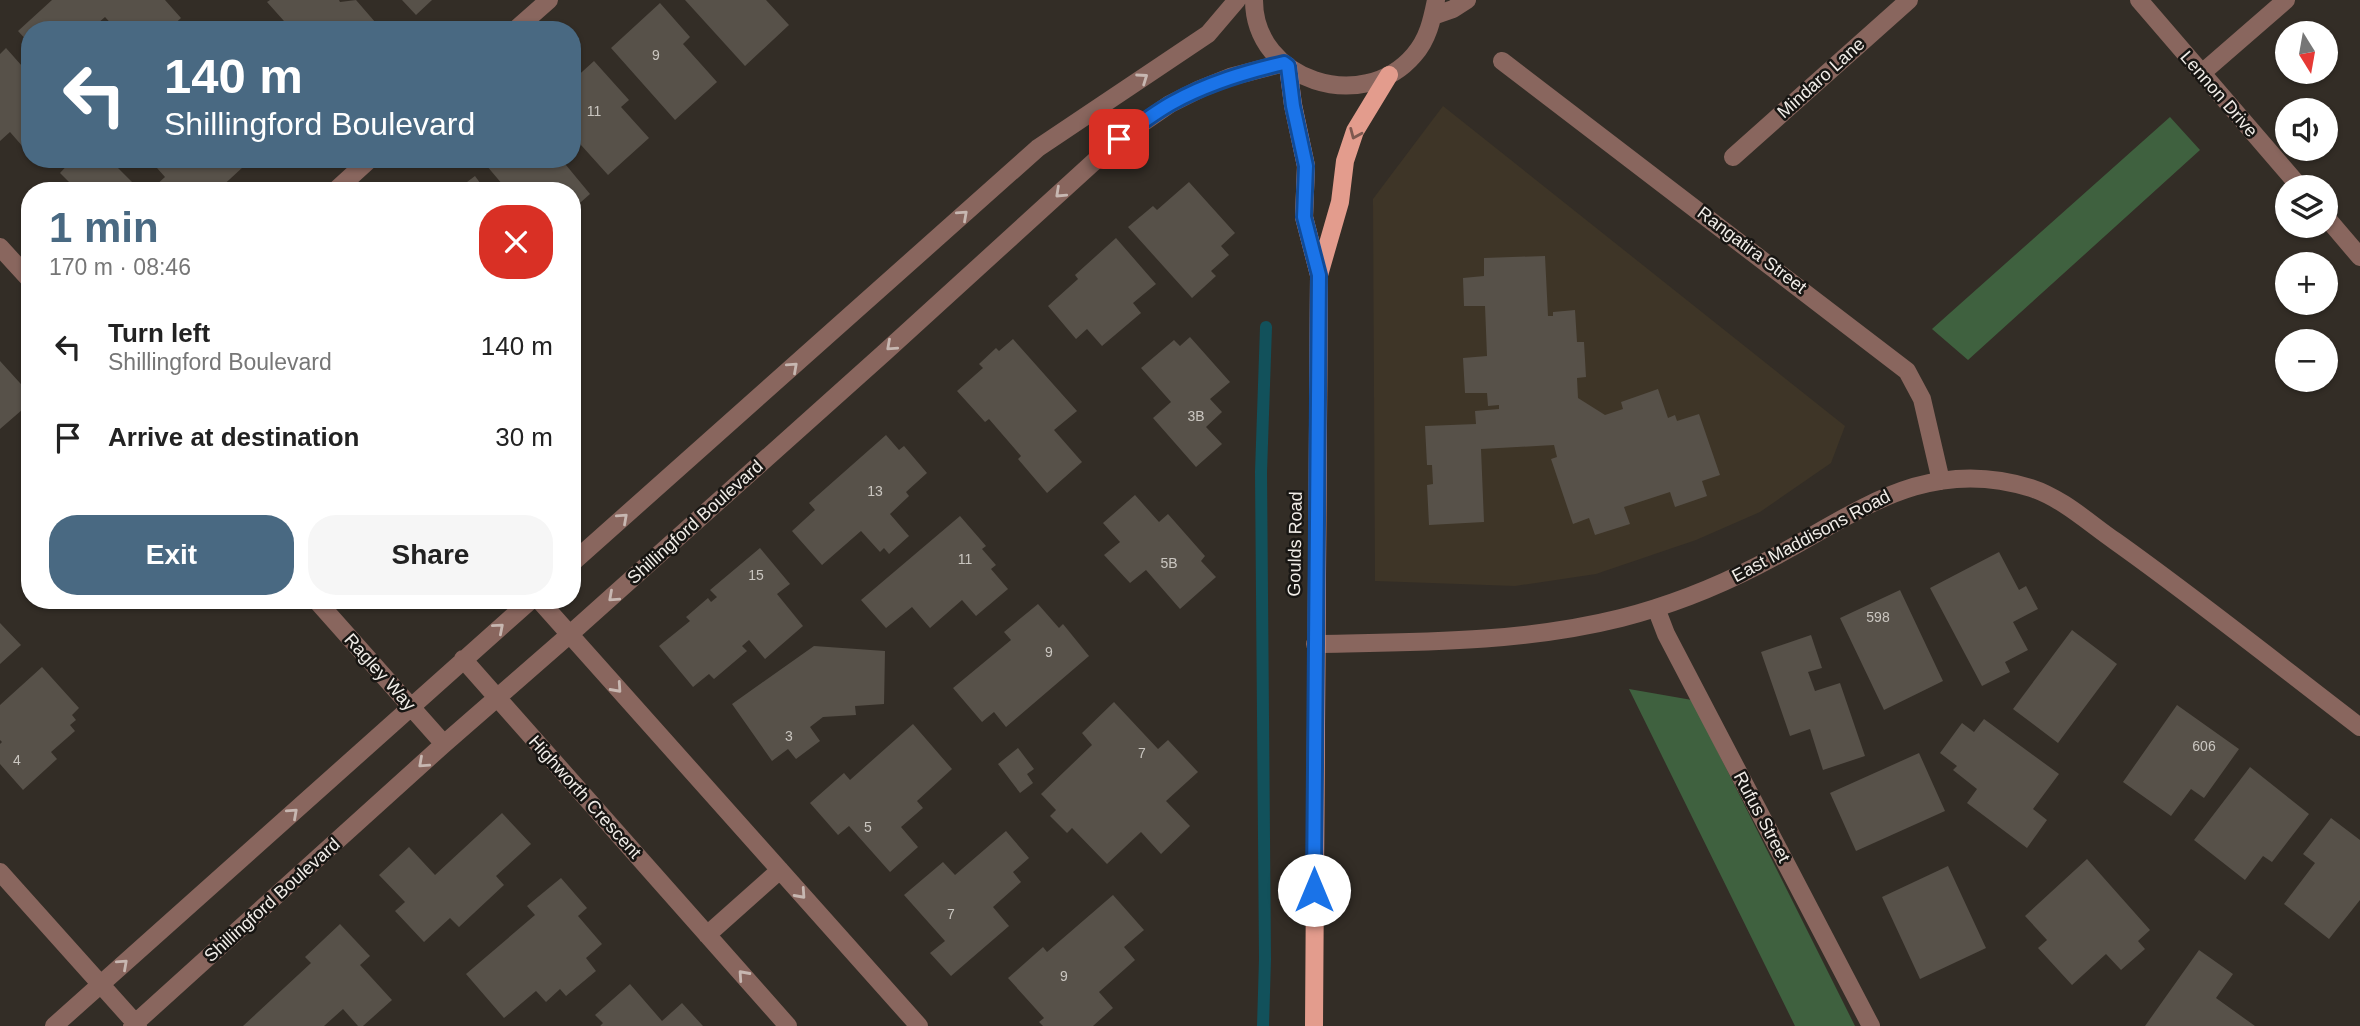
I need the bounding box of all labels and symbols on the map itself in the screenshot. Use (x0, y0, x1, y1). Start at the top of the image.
north arrow (2275, 21, 2338, 84)
street label: Mindaro Lane (1773, 34, 1869, 122)
house number: 9 (652, 47, 660, 63)
street label: Lennon Drive (2176, 47, 2262, 141)
one-way arrow (1135, 74, 1148, 86)
house number: 11 (587, 103, 601, 119)
pin (1089, 109, 1149, 169)
one-way arrow (1349, 127, 1363, 140)
one-way arrow (1055, 185, 1068, 198)
street label: Rangatira Street (1694, 203, 1810, 297)
one-way arrow (955, 211, 968, 224)
one-way arrow (886, 338, 899, 351)
one-way arrow (785, 363, 798, 375)
house number: 3B (1187, 408, 1205, 424)
street label: Shillingford Boulevard (623, 456, 767, 588)
house number: 13 (867, 483, 883, 499)
street label: East Maddisons Road (1729, 486, 1893, 586)
street label: Goulds Road (1284, 491, 1306, 597)
one-way arrow (615, 514, 628, 526)
house number: 11 (958, 551, 972, 567)
house number: 5B (1160, 555, 1178, 571)
house number: 15 (748, 567, 764, 583)
one-way arrow (608, 588, 621, 601)
house number: 598 (1866, 609, 1890, 625)
one-way arrow (491, 624, 504, 636)
street label: Ragley Way (340, 629, 420, 715)
house number: 9 (1045, 644, 1053, 660)
one-way arrow (609, 680, 621, 693)
house number: 3 (785, 728, 793, 744)
street label: Highworth Crescent (525, 732, 645, 862)
house number: 606 (2192, 738, 2216, 754)
house number: 7 (1138, 745, 1146, 761)
house number: 4 (13, 752, 21, 768)
one-way arrow (418, 754, 431, 767)
street label: Rufus Street (1730, 768, 1794, 866)
one-way arrow (285, 809, 298, 821)
house number: 5 (864, 819, 872, 835)
street label: Shillingford Boulevard (200, 834, 344, 966)
position arrow (1277, 853, 1351, 927)
one-way arrow (793, 886, 806, 899)
house number: 7 (947, 906, 955, 922)
one-way arrow (115, 960, 128, 972)
house number: 9 (1060, 968, 1068, 984)
one-way arrow (739, 970, 751, 983)

